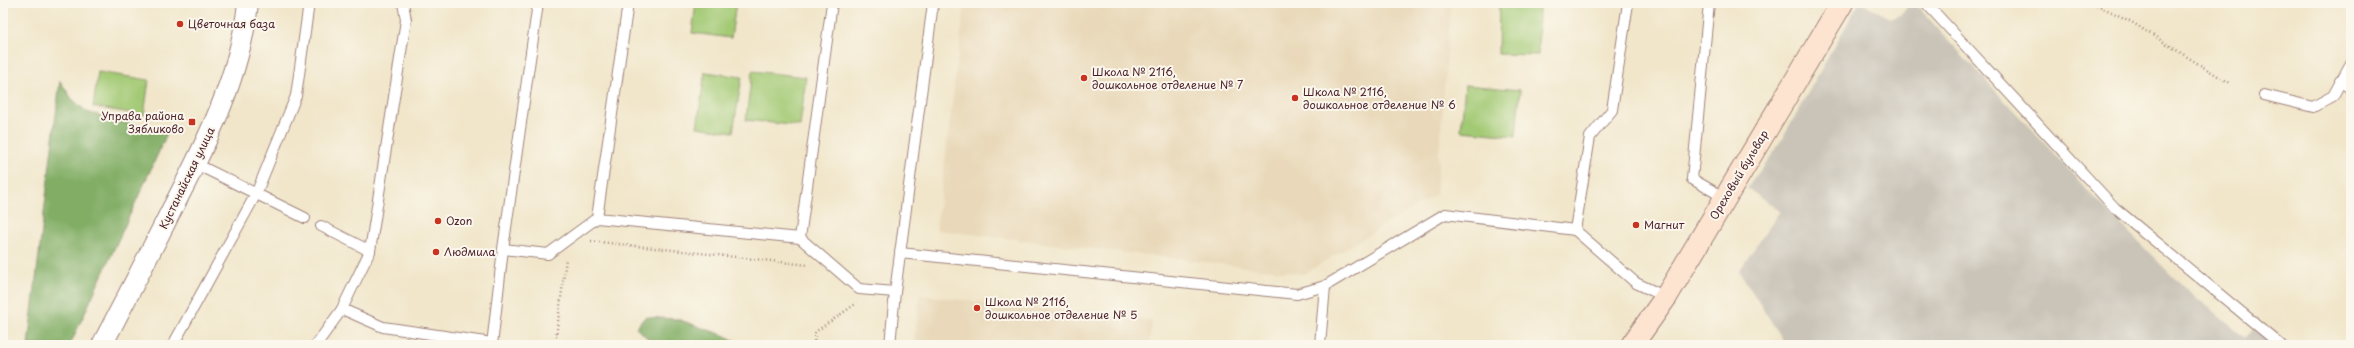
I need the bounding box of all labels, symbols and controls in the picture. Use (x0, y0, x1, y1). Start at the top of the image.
place label: Цветочная база (188, 15, 275, 32)
marker: Цветочная база (175, 19, 185, 29)
place label: Школа № 2116, дошкольное отделение № 7 (1092, 63, 1243, 93)
marker: Школа № 2116, дошкольное отделение № 7 (1079, 73, 1089, 83)
place label: Школа № 2116, дошкольное отделение № 6 (1303, 83, 1456, 113)
marker: Школа № 2116, дошкольное отделение № 6 (1290, 93, 1300, 103)
place label: Управа района Зябликово (101, 107, 184, 137)
marker: Управа района Зябликово (187, 117, 197, 127)
street label: Кустанайская улица (154, 124, 219, 232)
street label: Ореховый бульвар (1705, 126, 1772, 223)
place label: Ozon (446, 212, 472, 229)
marker: Ozon (433, 216, 443, 226)
place label: Магнит (1644, 216, 1685, 233)
marker: Магнит (1631, 220, 1641, 230)
place label: Людмила (444, 243, 495, 260)
marker: Людмила (431, 247, 441, 257)
place label: Школа № 2116, дошкольное отделение № 5 (985, 293, 1137, 323)
marker: Школа № 2116, дошкольное отделение № 5 (972, 303, 982, 313)

